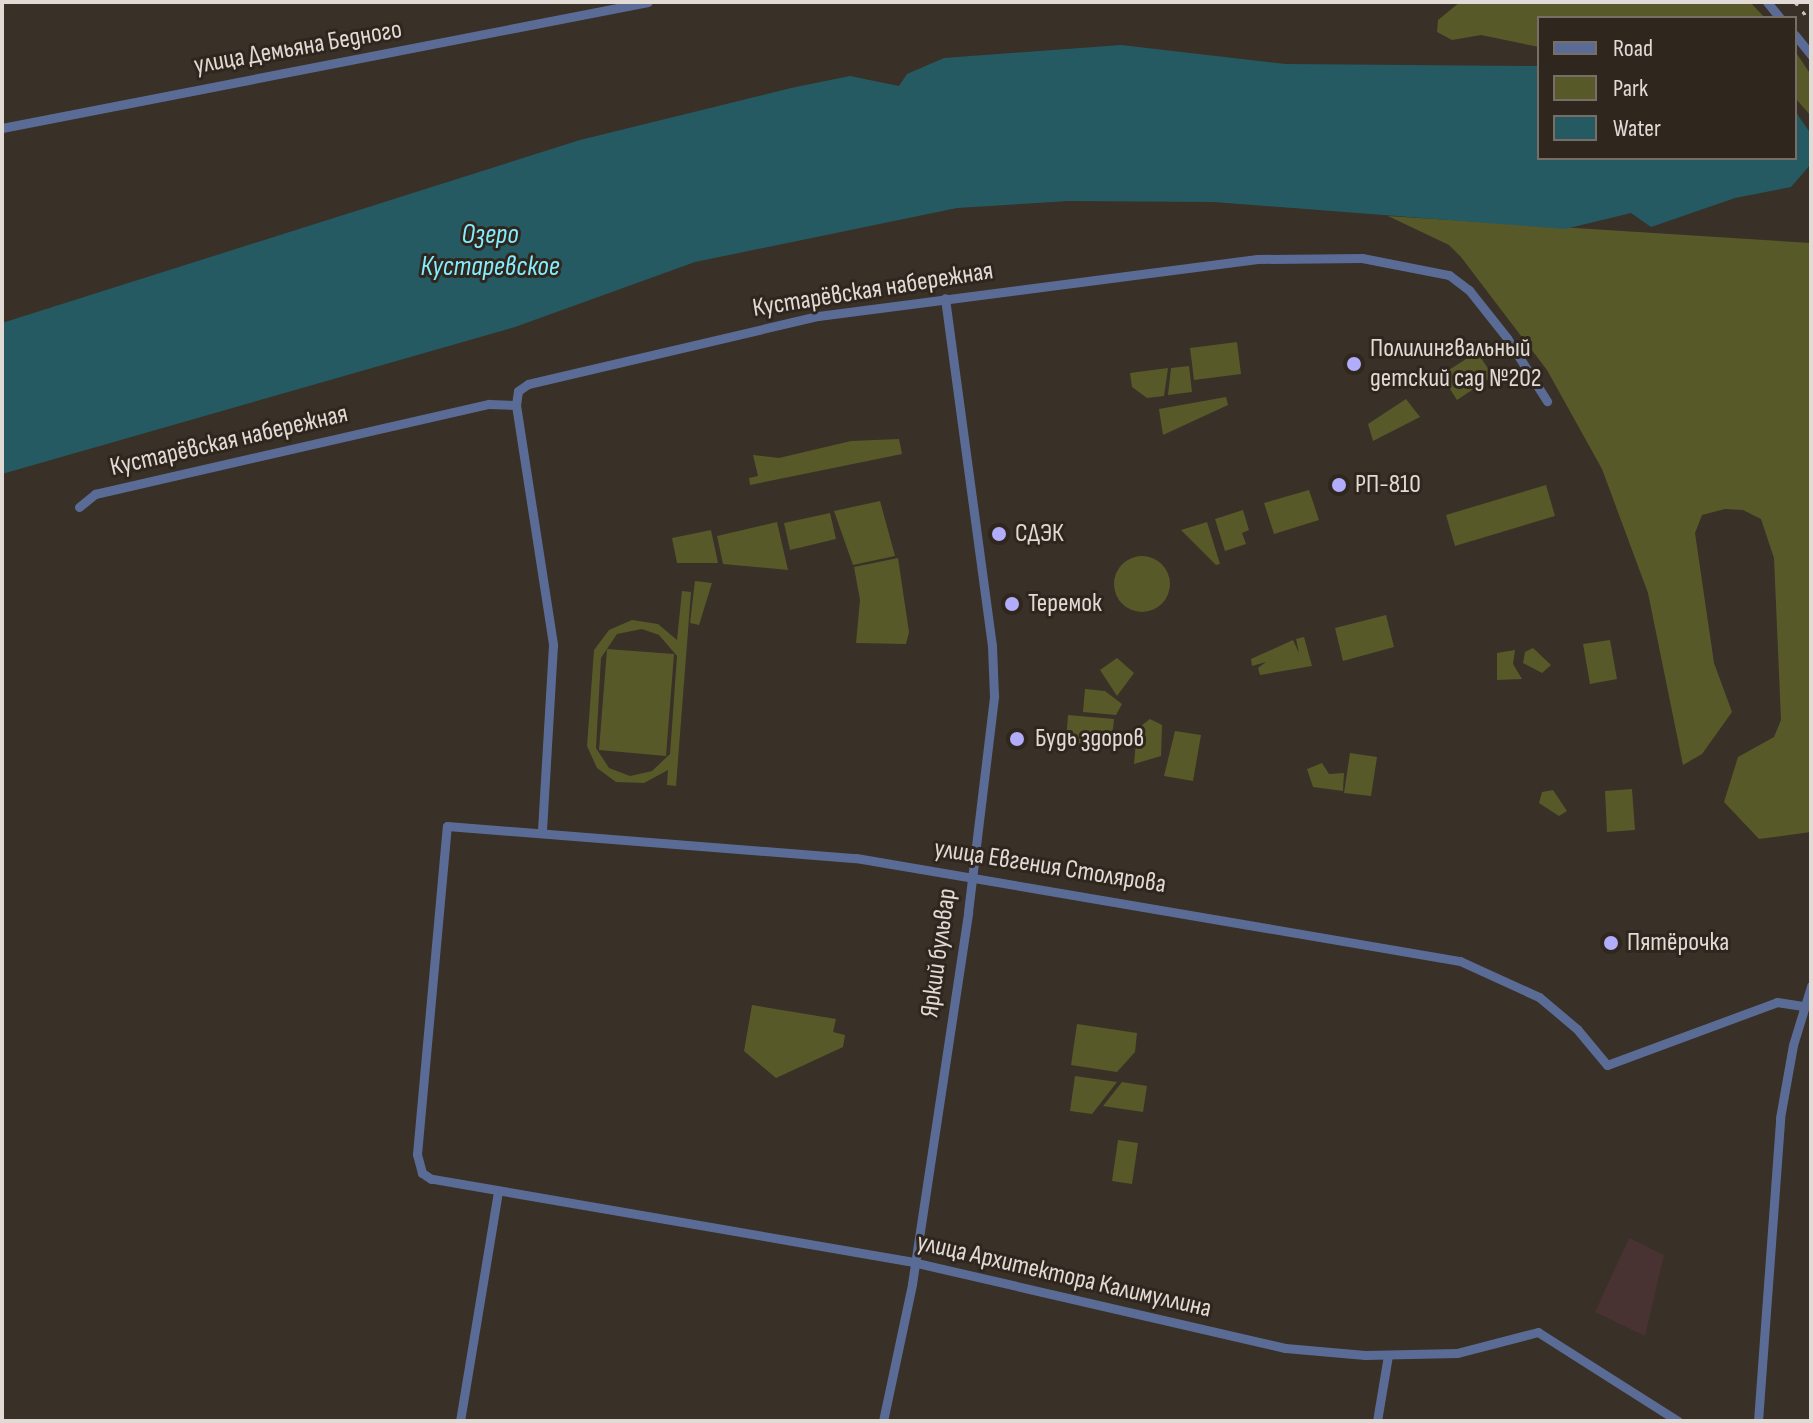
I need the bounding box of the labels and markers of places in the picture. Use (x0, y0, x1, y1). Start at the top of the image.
place label: Полилингвальный детский сад №202 (1370, 333, 1542, 394)
marker: Полилингвальный детский сад №202 (1345, 355, 1363, 373)
place label: РП-810 (1355, 469, 1421, 501)
marker: РП-810 (1330, 476, 1348, 494)
place label: СДЭК (1015, 518, 1064, 550)
marker: СДЭК (990, 525, 1008, 543)
place label: Теремок (1028, 588, 1102, 620)
marker: Теремок (1003, 595, 1021, 613)
place label: Будь здоров (1035, 723, 1144, 755)
marker: Будь здоров (1006, 728, 1028, 750)
place label: Пятёрочка (1627, 927, 1729, 959)
marker: Пятёрочка (1602, 934, 1620, 952)

